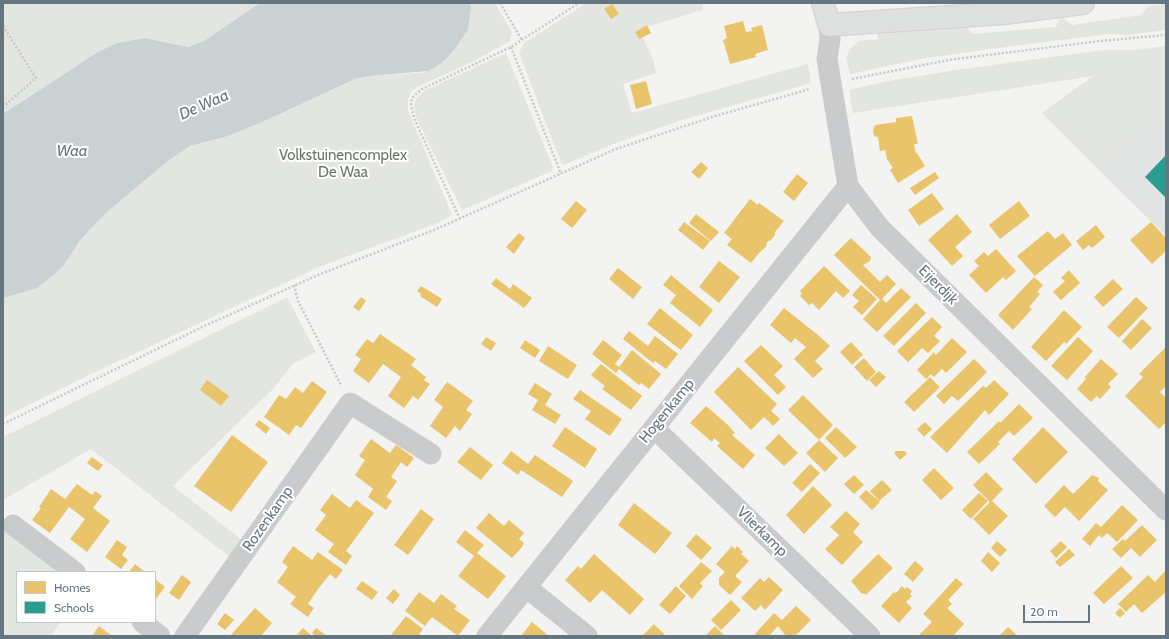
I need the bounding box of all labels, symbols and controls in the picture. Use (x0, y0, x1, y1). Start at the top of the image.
water label: De Waa (176, 86, 232, 124)
water label: Waa (57, 141, 87, 161)
park label: Volkstuinencomplex De Waa (279, 147, 407, 182)
street label: Eijerdijk (914, 261, 962, 309)
street label: Hogenkamp (636, 375, 698, 447)
street label: Rozenkamp (239, 483, 297, 555)
street label: Vlierkamp (733, 503, 791, 561)
legend (16, 571, 156, 623)
text: Homes (54, 580, 91, 595)
scale bar (1025, 597, 1092, 623)
text: Schools (54, 600, 94, 615)
text: 20 m (1030, 604, 1058, 619)

